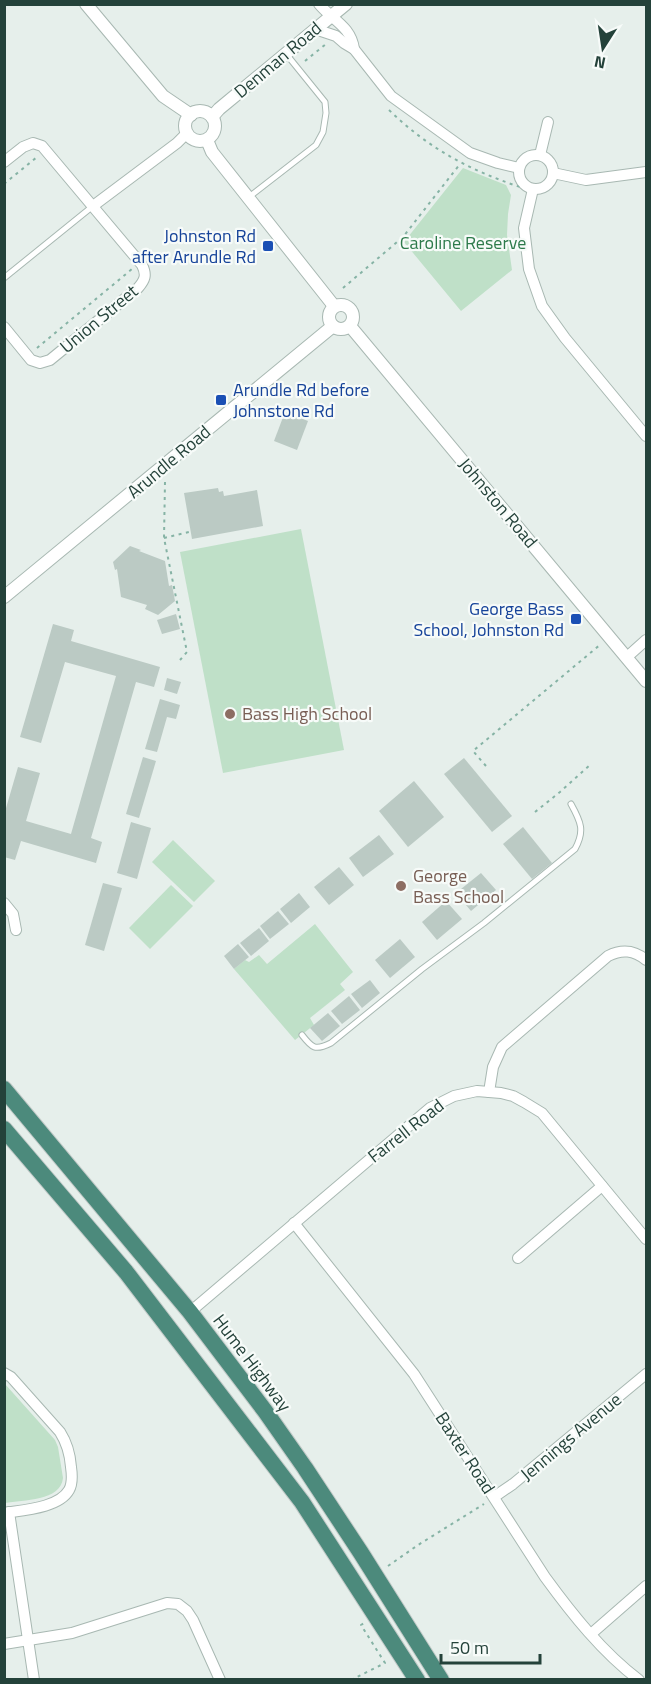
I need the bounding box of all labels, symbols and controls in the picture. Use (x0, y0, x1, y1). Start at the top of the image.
street label: Denman Road (228, 15, 327, 104)
north arrow (573, 18, 633, 78)
text: N (592, 50, 608, 76)
place label: Johnston Rd after Arundle Rd (132, 222, 256, 270)
park label: Caroline Reserve (400, 229, 526, 256)
marker: Johnston Rd after Arundle Rd (261, 239, 275, 253)
street label: Union Street (54, 277, 144, 359)
place label: Arundle Rd before Johnstone Rd (233, 376, 369, 424)
marker: Arundle Rd before Johnstone Rd (214, 393, 228, 407)
street label: Arundle Road (121, 419, 216, 505)
street label: Johnston Road (452, 452, 544, 554)
place label: George Bass School, Johnston Rd (413, 595, 564, 643)
marker: George Bass School, Johnston Rd (569, 612, 583, 626)
place label: Bass High School (242, 700, 372, 727)
marker: Bass High School (223, 707, 237, 721)
place label: George Bass School (413, 862, 504, 910)
marker: George Bass School (394, 879, 408, 893)
street label: Farrell Road (362, 1092, 450, 1169)
street label: Hume Highway (207, 1308, 298, 1417)
street label: Jennings Avenue (514, 1386, 627, 1487)
street label: Baxter Road (429, 1406, 502, 1499)
scale bar (441, 1627, 540, 1665)
text: 50 m (450, 1634, 489, 1661)

